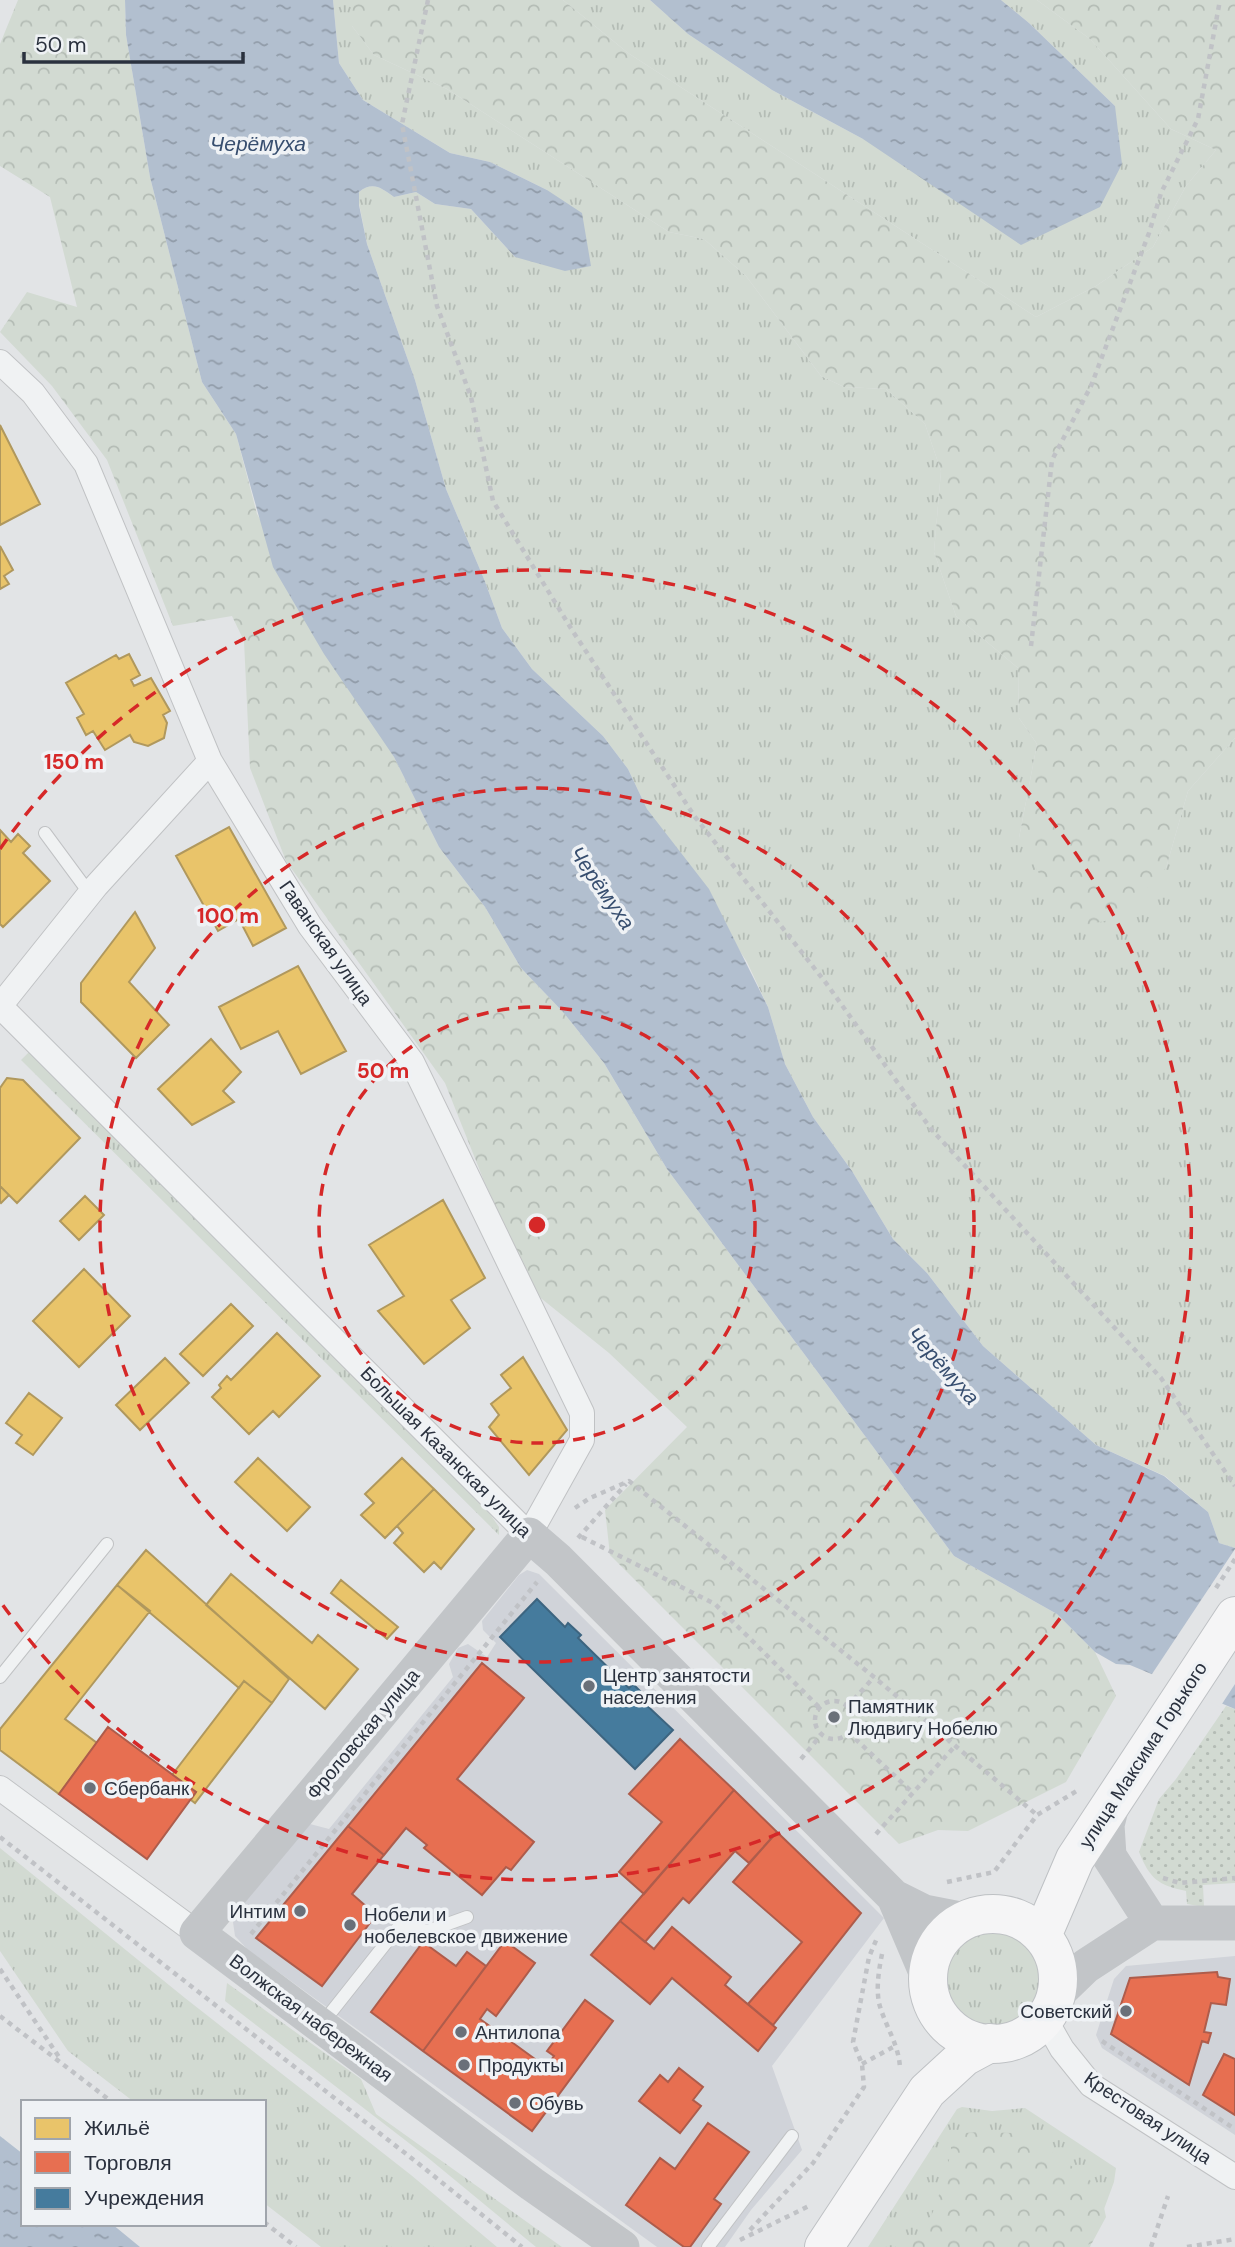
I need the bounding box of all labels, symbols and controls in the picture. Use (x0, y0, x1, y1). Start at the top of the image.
scale bar (24, 21, 243, 65)
text: 50 m (35, 31, 86, 59)
water label: Черёмуха (210, 130, 306, 158)
text: 150 m (44, 748, 104, 776)
water label: Черёмуха (563, 841, 641, 935)
street label: Гаванская улица (274, 876, 379, 1011)
text: 100 m (197, 902, 259, 930)
text: 50 m (357, 1057, 409, 1085)
centre of rings (525, 1213, 549, 1237)
water label: Черёмуха (901, 1321, 985, 1411)
street label: Большая Казанская улица (355, 1361, 537, 1543)
street label: улица Максима Горького (1073, 1657, 1213, 1853)
street label: Фроловская улица (301, 1663, 425, 1805)
place label: Центр занятости населения (603, 1663, 750, 1710)
marker: Центр занятости населения (581, 1678, 597, 1694)
place label: Памятник Людвигу Нобелю (848, 1694, 998, 1741)
marker: Памятник Людвигу Нобелю (826, 1709, 842, 1725)
place label: Сбербанк (104, 1776, 190, 1801)
marker: Сбербанк (82, 1780, 98, 1796)
place label: Интим (229, 1899, 286, 1924)
place label: Нобели и нобелевское движение (364, 1902, 568, 1949)
marker: Интим (292, 1903, 308, 1919)
marker: Нобели и нобелевское движение (342, 1917, 358, 1933)
street label: Волжская набережная (224, 1948, 398, 2088)
place label: Советский (1020, 1999, 1112, 2024)
marker: Советский (1118, 2003, 1134, 2019)
place label: Антилопа (475, 2020, 561, 2045)
marker: Антилопа (453, 2024, 469, 2040)
place label: Продукты (478, 2053, 564, 2078)
marker: Продукты (456, 2057, 472, 2073)
street label: Крестовая улица (1079, 2066, 1217, 2170)
place label: Обувь (529, 2091, 584, 2116)
marker: Обувь (507, 2095, 523, 2111)
legend (21, 2100, 266, 2226)
text: Жильё (84, 2114, 150, 2142)
text: Торговля (84, 2149, 172, 2177)
text: Учреждения (84, 2184, 204, 2212)

